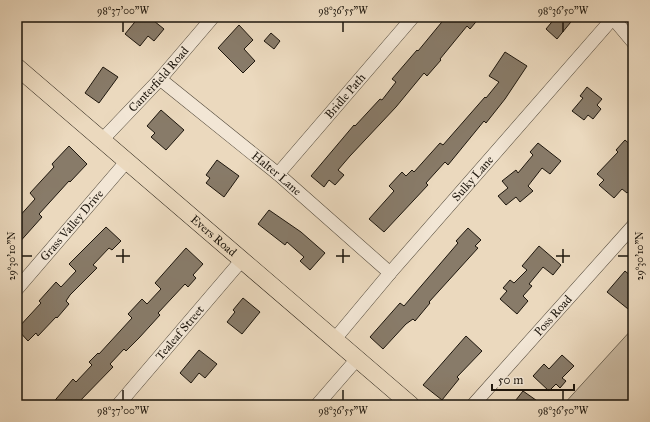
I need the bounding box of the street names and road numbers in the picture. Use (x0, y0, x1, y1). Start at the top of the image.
street label: Canterfield Road (126, 44, 191, 115)
street label: Bridle Path (322, 70, 369, 121)
street label: Halter Lane (249, 149, 304, 198)
street label: Sulky Lane (449, 153, 496, 204)
street label: Grass Valley Drive (37, 187, 106, 264)
street label: Evers Road (188, 212, 239, 259)
street label: Poss Road (531, 292, 575, 339)
street label: Tealeaf Street (153, 302, 207, 363)

